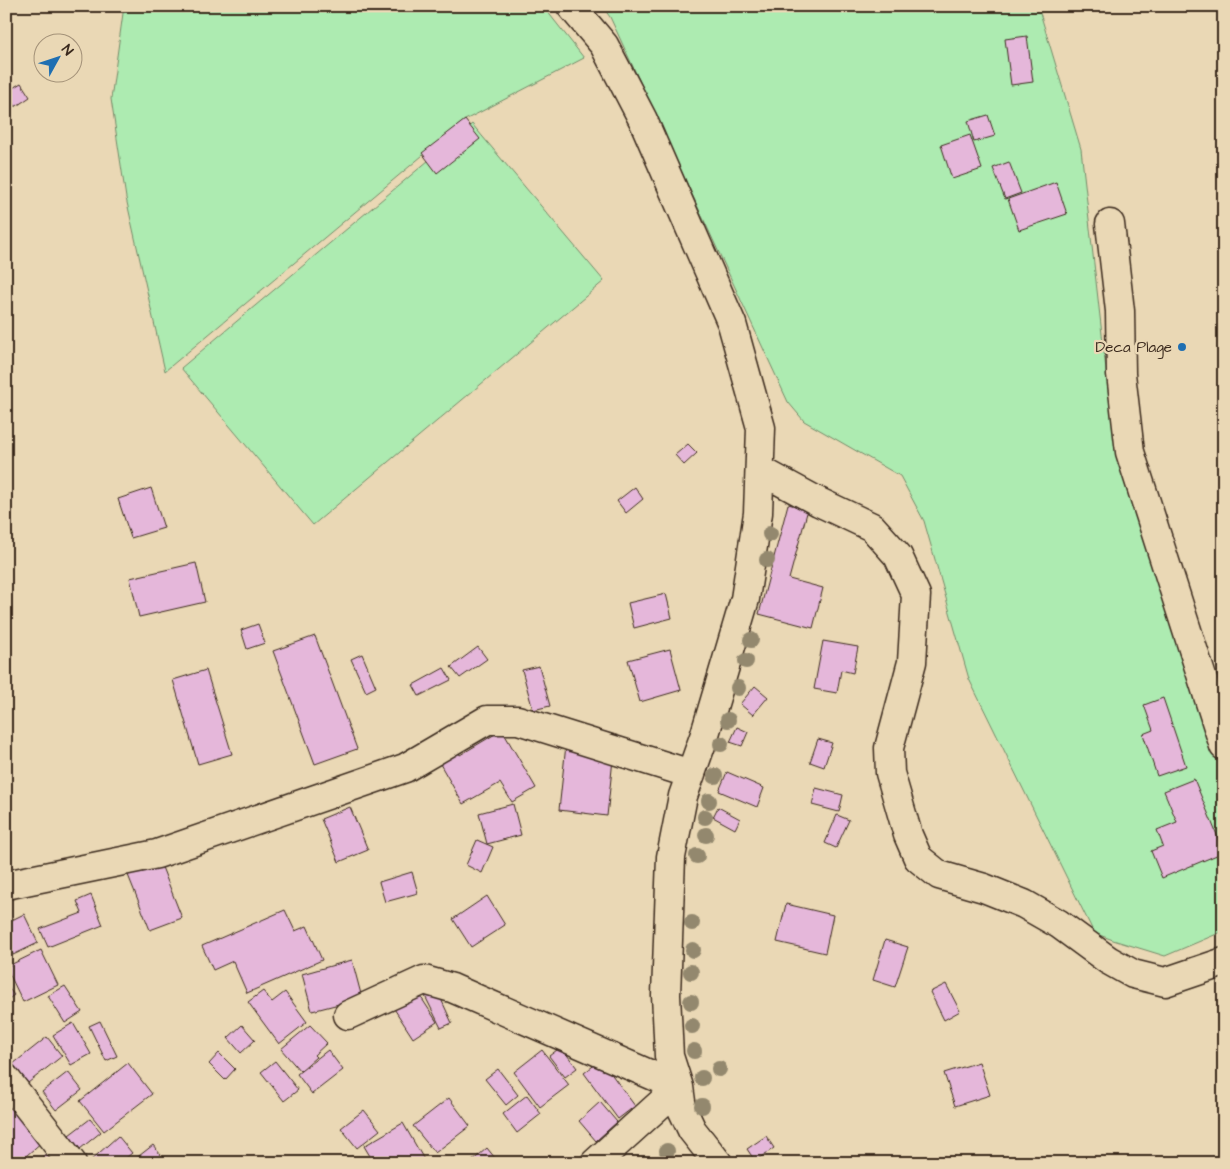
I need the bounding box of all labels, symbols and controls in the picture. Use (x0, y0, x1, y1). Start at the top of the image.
north arrow (32, 32, 82, 82)
text: N (57, 40, 78, 60)
place label: Deca Plage (1096, 337, 1172, 359)
marker: Deca Plage (1176, 341, 1188, 353)

